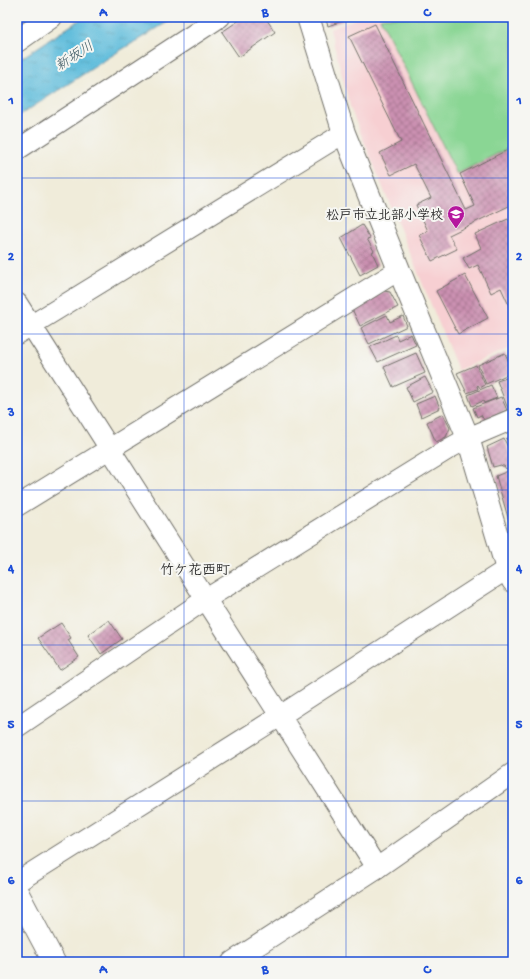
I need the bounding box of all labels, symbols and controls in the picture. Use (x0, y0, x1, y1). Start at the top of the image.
text: A (98, 6, 108, 21)
text: B (261, 6, 270, 21)
text: C (422, 6, 432, 21)
water label: 新坂川 (53, 39, 98, 76)
text: 1 (7, 94, 14, 109)
text: 1 (515, 94, 522, 109)
school or university icon: 松戸市立北部小学校 (446, 204, 466, 229)
place label: 松戸市立北部小学校 (326, 208, 443, 224)
text: 2 (8, 250, 15, 265)
text: 2 (516, 250, 523, 265)
text: 3 (7, 406, 15, 421)
text: 3 (515, 406, 523, 421)
text: 4 (7, 562, 15, 577)
text: 4 (515, 562, 523, 577)
district label: 竹ケ花西町 (160, 563, 230, 580)
text: 5 (8, 718, 15, 733)
text: 5 (516, 718, 523, 733)
text: 6 (8, 874, 15, 889)
text: 6 (516, 874, 523, 889)
text: A (98, 963, 108, 978)
text: B (261, 963, 270, 978)
text: C (422, 963, 432, 978)

